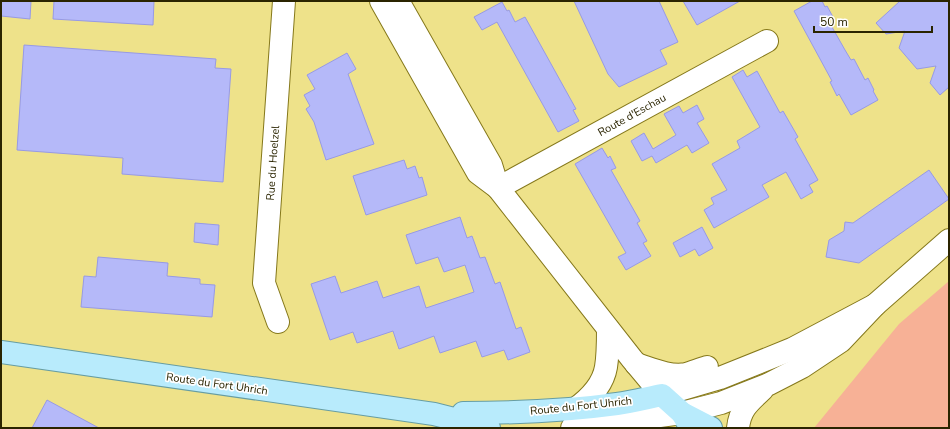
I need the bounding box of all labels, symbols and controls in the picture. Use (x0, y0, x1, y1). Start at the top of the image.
scale bar (814, 8, 932, 34)
text: 50 m (820, 14, 848, 30)
street label: Route d'Eschau (595, 90, 669, 140)
street label: Rue du Hoelzel (263, 124, 283, 201)
street label: Route du Fort Uhrich (165, 369, 269, 399)
street label: Route du Fort Uhrich (529, 393, 633, 419)

